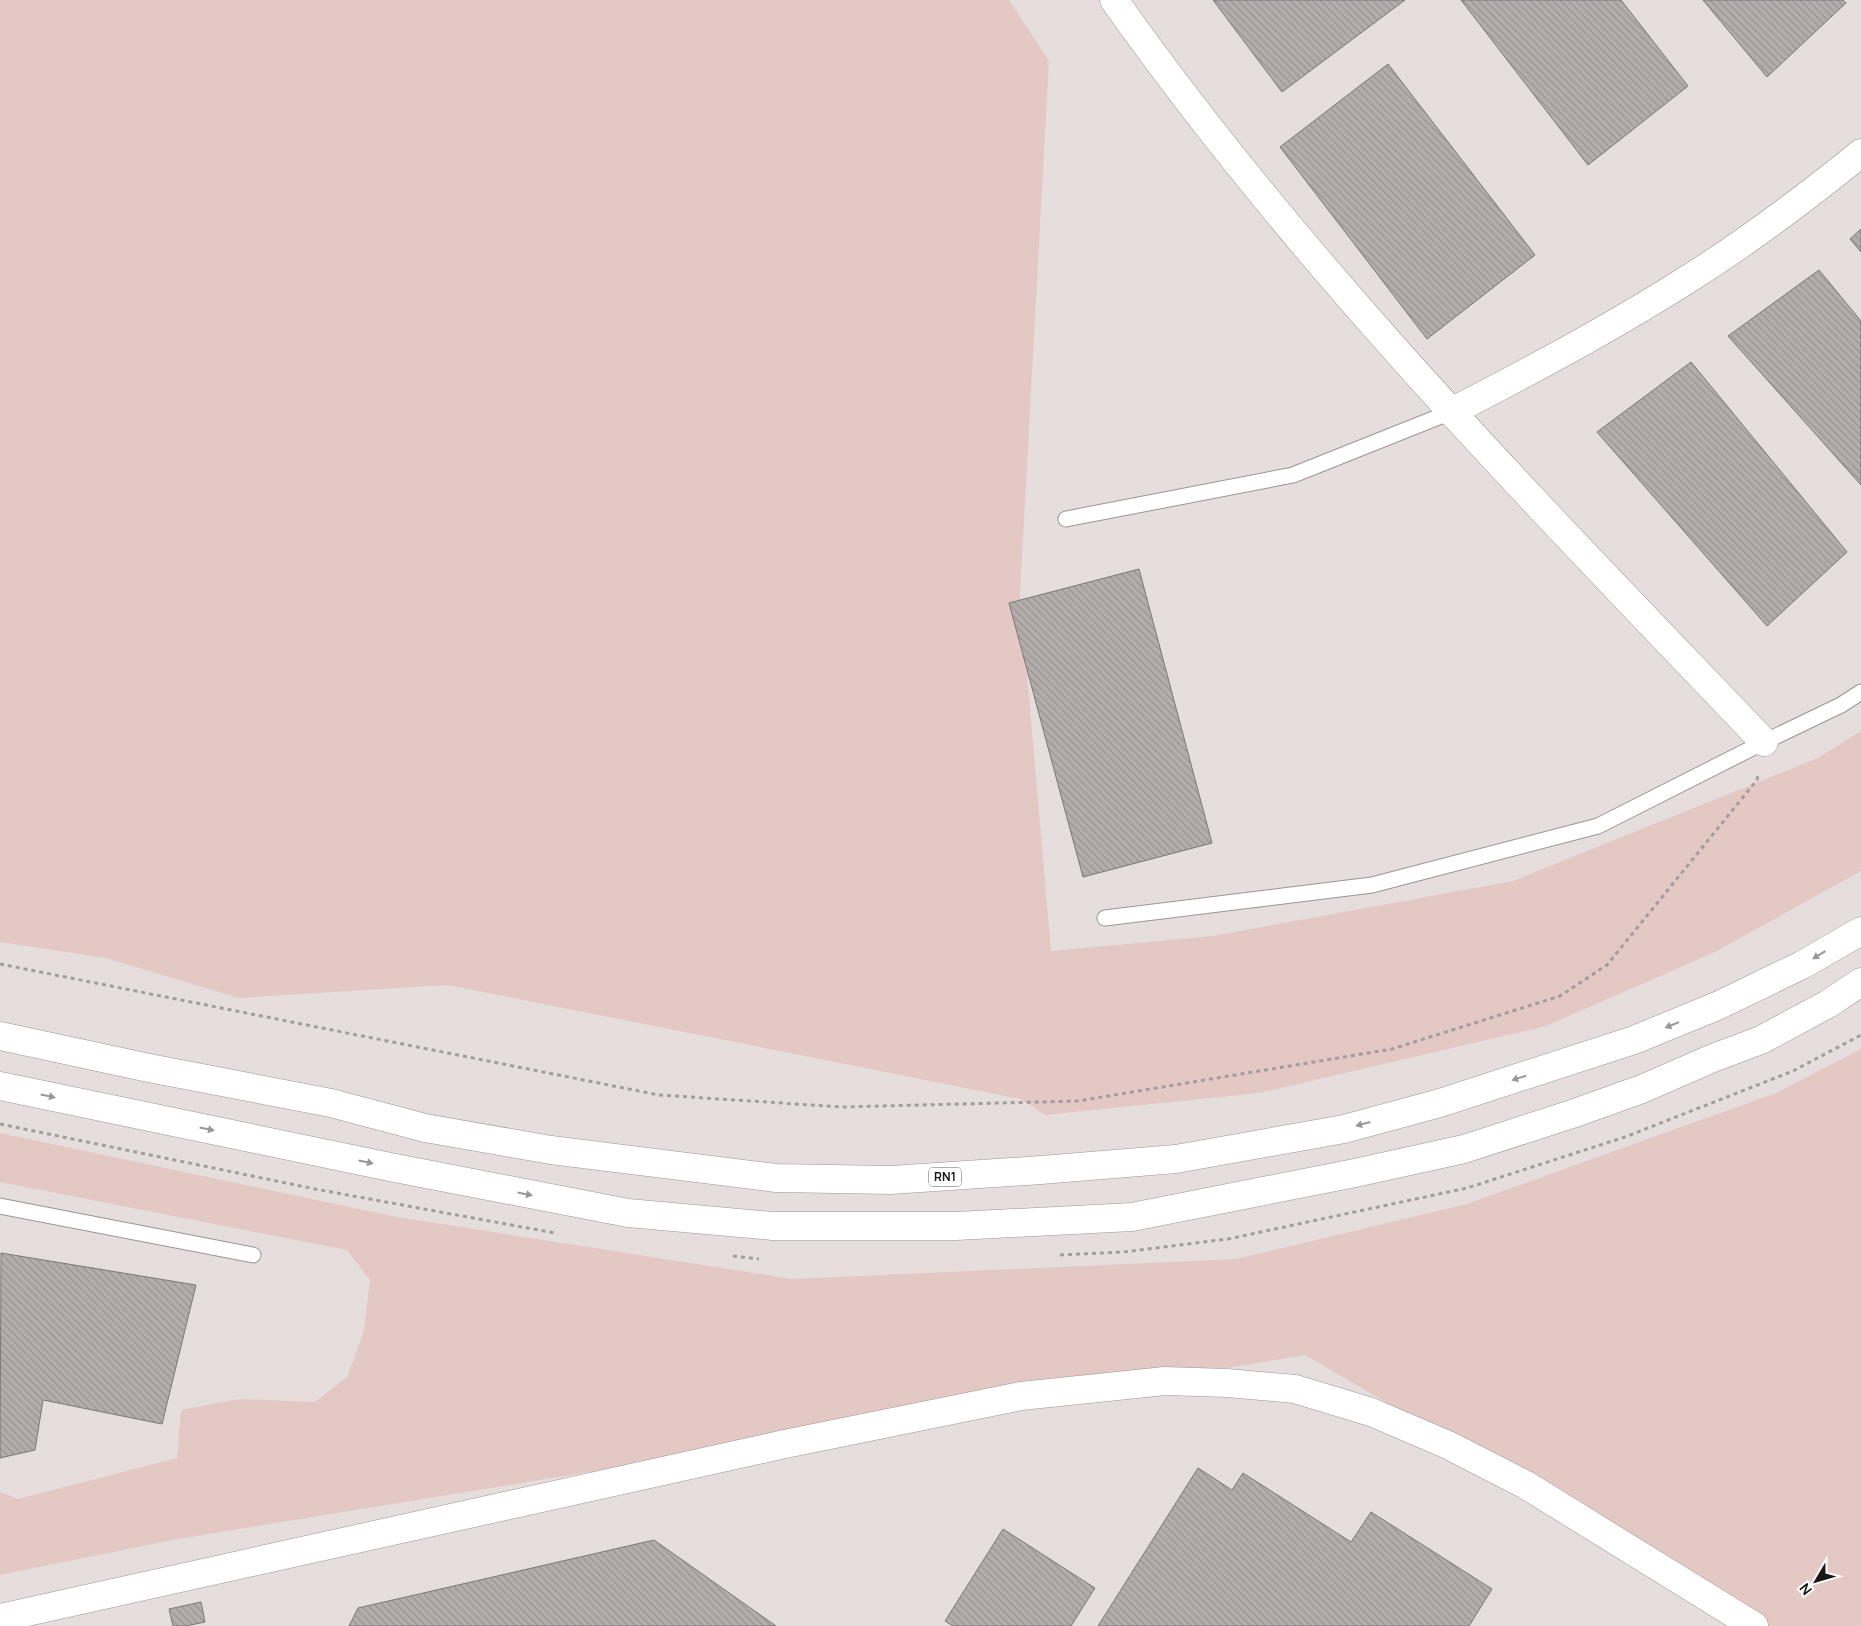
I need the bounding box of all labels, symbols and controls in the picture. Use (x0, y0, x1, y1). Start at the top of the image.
one-way arrow (1812, 951, 1826, 960)
one-way arrow (1665, 1021, 1679, 1029)
one-way arrow (1511, 1074, 1526, 1082)
one-way arrow (40, 1092, 55, 1100)
one-way arrow (1355, 1120, 1371, 1128)
one-way arrow (199, 1125, 214, 1133)
one-way arrow (358, 1158, 373, 1166)
road number: RN1 (929, 1168, 961, 1186)
one-way arrow (518, 1190, 533, 1198)
north arrow (1791, 1556, 1841, 1606)
text: N (1795, 1579, 1816, 1599)

